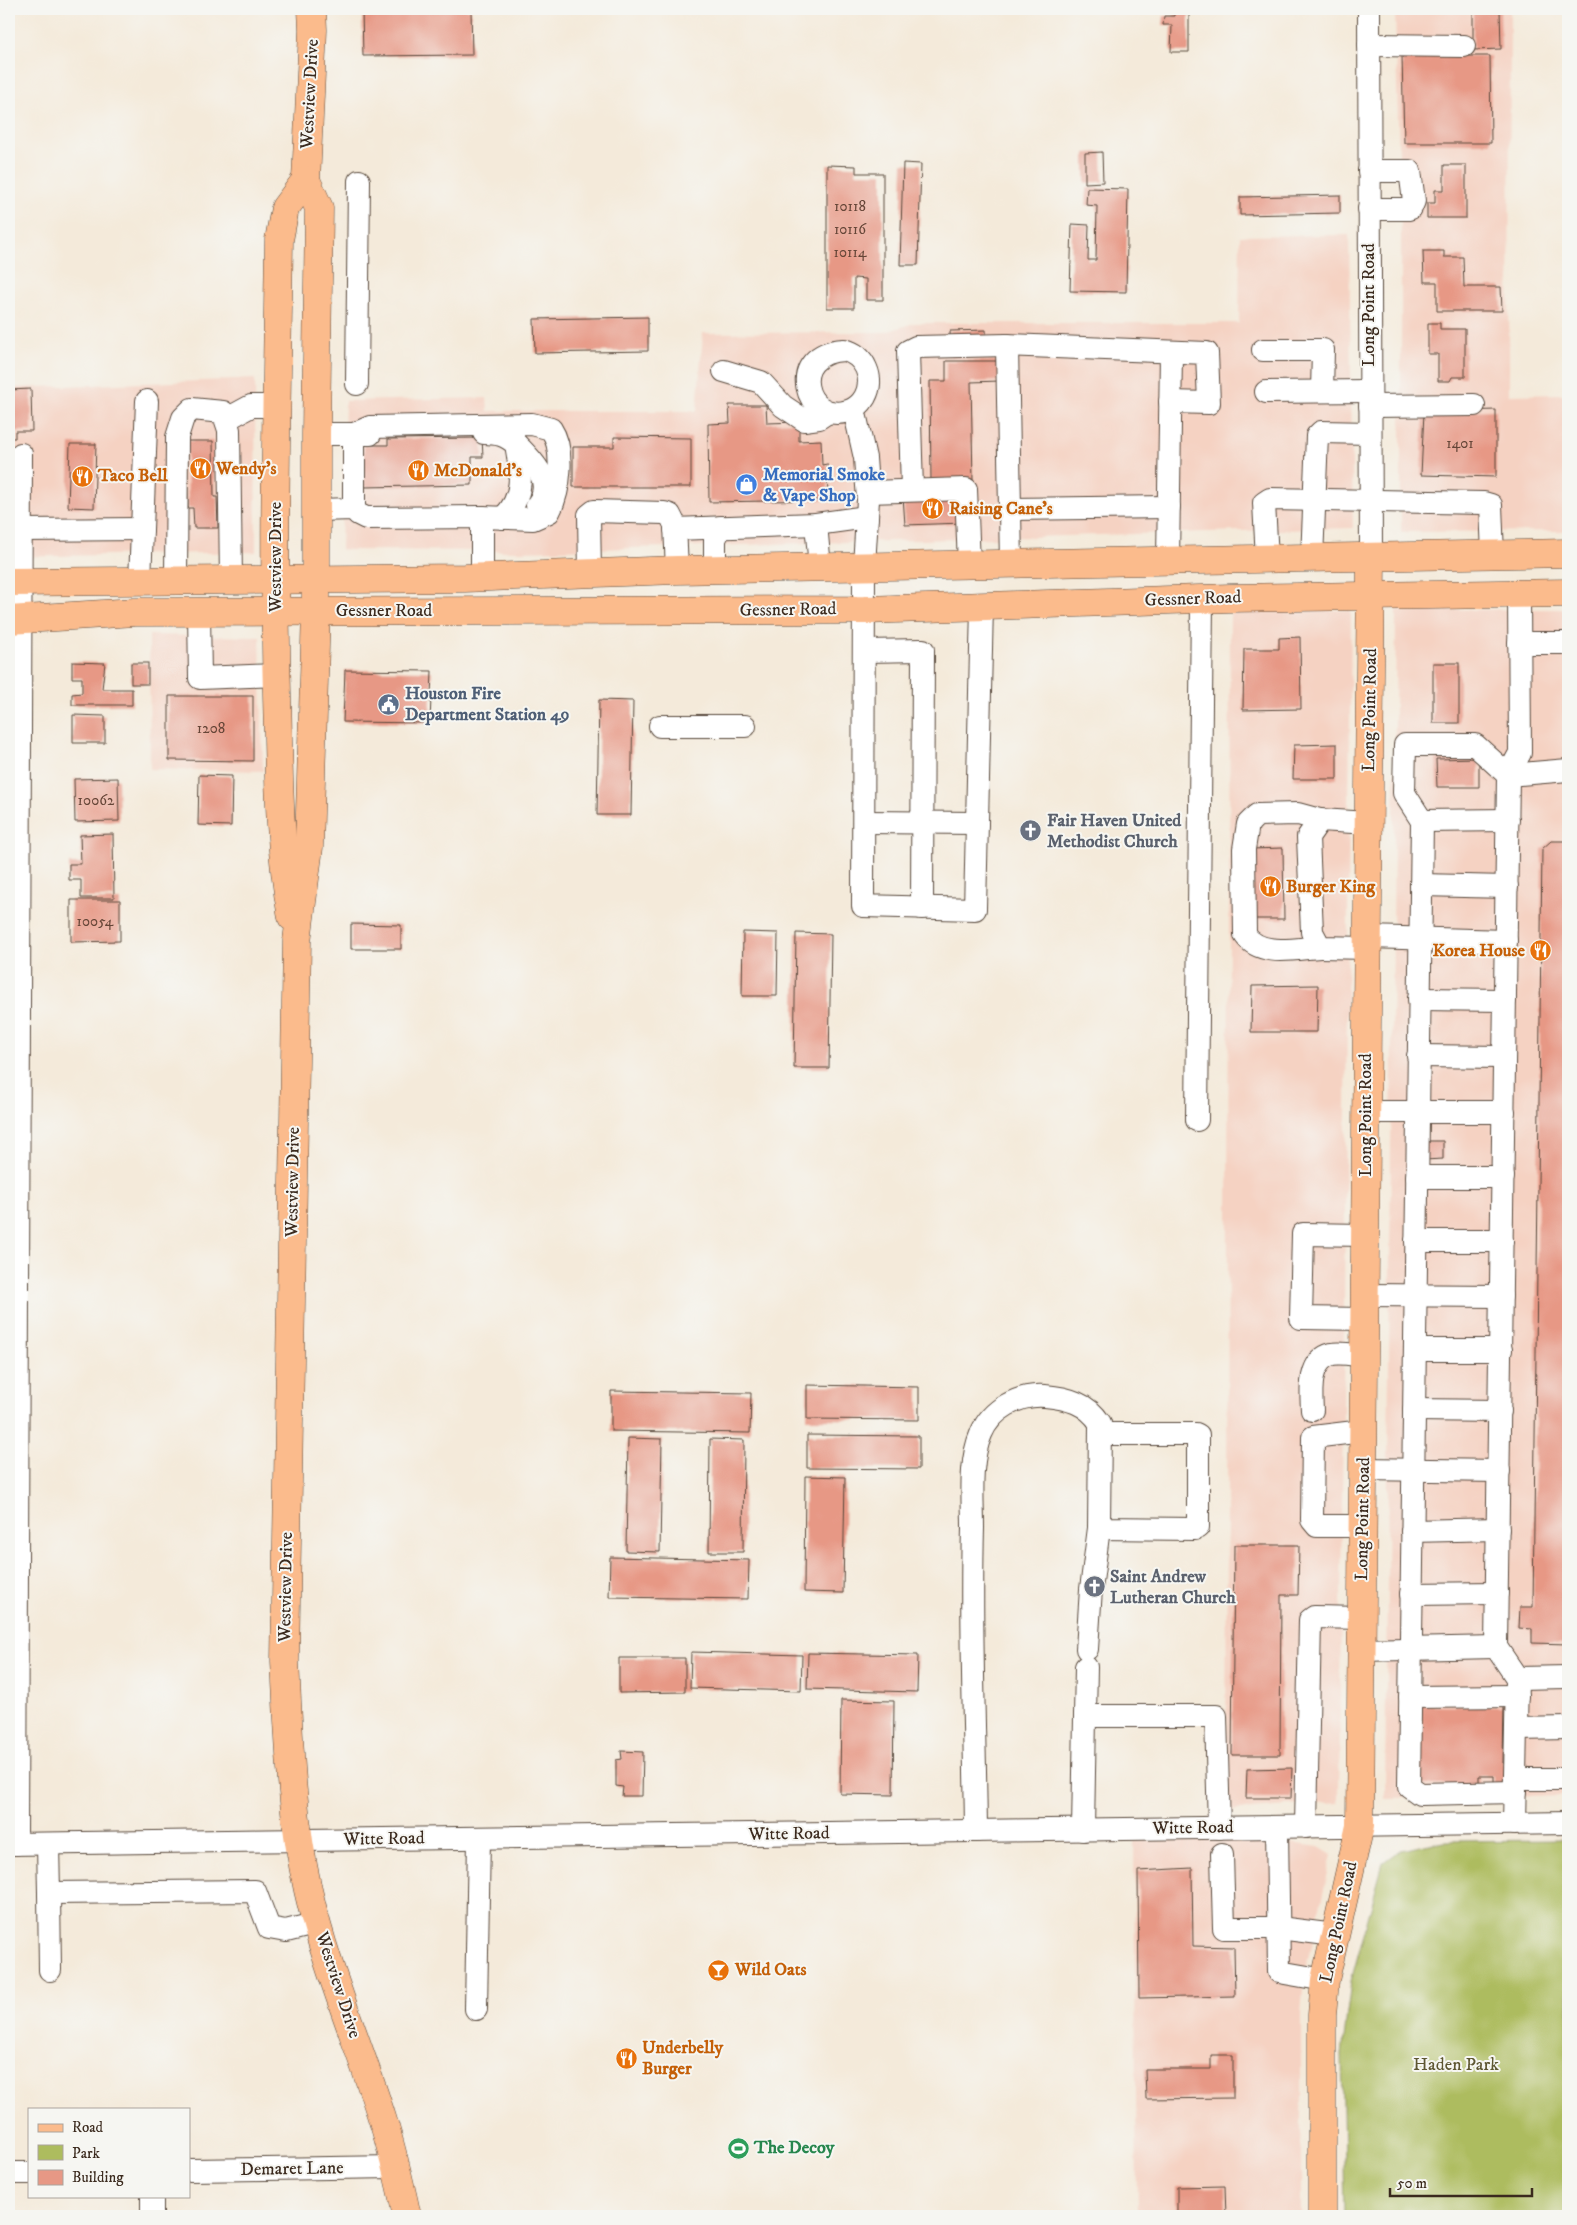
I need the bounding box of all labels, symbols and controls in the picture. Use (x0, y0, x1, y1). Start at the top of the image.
street label: Westview Drive (296, 38, 324, 151)
house number: 10118 (834, 197, 866, 216)
house number: 10116 (834, 220, 867, 239)
house number: 10114 (833, 243, 867, 262)
street label: Long Point Road (1358, 243, 1380, 367)
house number: 1401 (1446, 434, 1474, 453)
restaurant icon: Wendy's (188, 457, 212, 481)
place label: Wendy's (215, 458, 276, 480)
restaurant icon: McDonald's (406, 459, 430, 483)
place label: McDonald's (434, 460, 522, 482)
restaurant icon: Taco Bell (70, 464, 94, 488)
place label: Memorial Smoke & Vape Shop (763, 464, 885, 507)
place label: Taco Bell (97, 465, 168, 487)
shop icon: Memorial Smoke & Vape Shop (735, 473, 759, 497)
restaurant icon: Raising Cane's (921, 497, 945, 521)
place label: Raising Cane's (949, 498, 1053, 520)
street label: Westview Drive (265, 502, 287, 613)
street label: Gessner Road (1144, 586, 1242, 612)
street label: Gessner Road (739, 598, 837, 622)
street label: Gessner Road (336, 600, 432, 622)
street label: Long Point Road (1358, 648, 1382, 772)
place label: Houston Fire Department Station 49 (405, 683, 569, 726)
public building icon: Houston Fire Department Station 49 (377, 692, 401, 716)
house number: 1208 (197, 719, 225, 738)
house number: 10062 (78, 791, 115, 810)
place label: Fair Haven United Methodist Church (1047, 810, 1182, 853)
church icon: Fair Haven United Methodist Church (1019, 819, 1043, 843)
restaurant icon: Burger King (1258, 875, 1282, 899)
place label: Burger King (1286, 876, 1376, 898)
house number: 10054 (77, 912, 114, 931)
restaurant icon: Korea House (1529, 939, 1553, 963)
place label: Korea House (1432, 940, 1526, 962)
street label: Long Point Road (1355, 1053, 1377, 1177)
street label: Westview Drive (281, 1127, 305, 1238)
street label: Long Point Road (1351, 1457, 1375, 1581)
street label: Westview Drive (274, 1532, 298, 1643)
place label: Saint Andrew Lutheran Church (1110, 1566, 1236, 1609)
church icon: Saint Andrew Lutheran Church (1082, 1575, 1106, 1599)
street label: Witte Road (1151, 1816, 1234, 1840)
street label: Witte Road (747, 1822, 830, 1846)
street label: Witte Road (342, 1827, 425, 1851)
street label: Long Point Road (1315, 1859, 1363, 1985)
street label: Westview Drive (310, 1928, 366, 2041)
bar icon: Wild Oats (707, 1958, 731, 1982)
place label: Wild Oats (734, 1959, 807, 1981)
place label: Underbelly Burger (642, 2037, 723, 2080)
restaurant icon: Underbelly Burger (614, 2046, 638, 2070)
park label: Haden Park (1413, 2054, 1499, 2076)
legend (28, 2108, 190, 2198)
text: Road (72, 2118, 104, 2137)
sports icon: The Decoy (726, 2136, 750, 2160)
place label: The Decoy (753, 2137, 835, 2159)
text: Park (72, 2144, 101, 2163)
street label: Demaret Lane (240, 2157, 344, 2181)
scale bar (1390, 2165, 1532, 2197)
text: Building (72, 2168, 124, 2187)
text: 50 m (1397, 2174, 1427, 2193)

